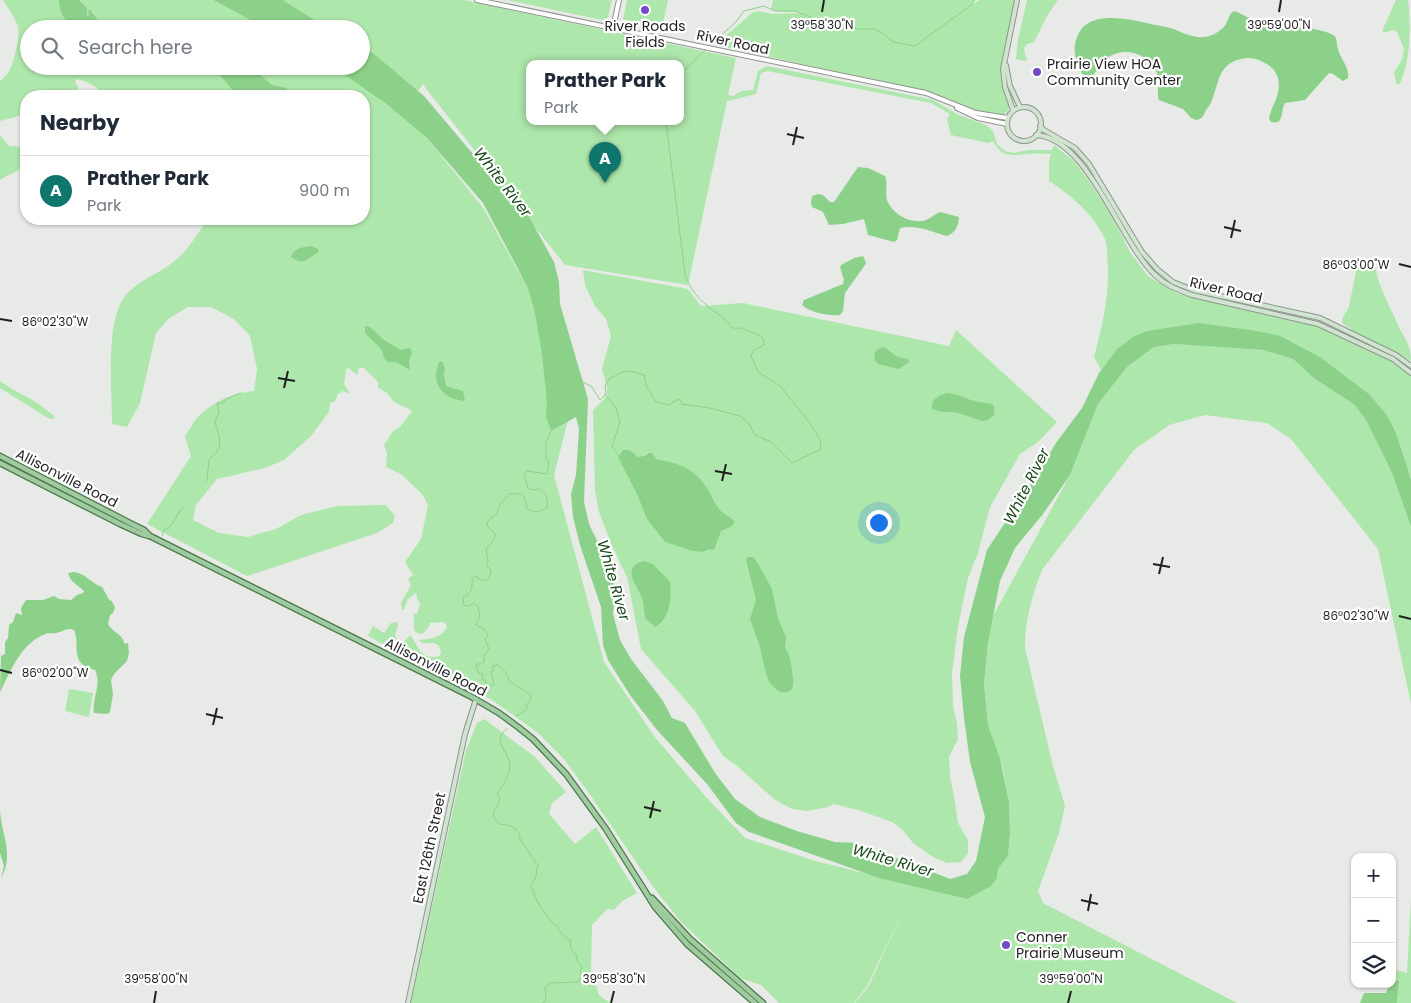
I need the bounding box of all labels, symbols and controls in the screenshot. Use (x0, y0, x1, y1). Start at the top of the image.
marker: River Roads Fields (639, 4, 651, 16)
place label: River Roads Fields (604, 16, 686, 52)
text: 39°58'30"N (790, 16, 854, 33)
text: 39°59'00"N (1247, 16, 1311, 33)
search box (20, 20, 370, 75)
street label: River Road (695, 25, 771, 59)
icon: search (38, 34, 66, 62)
text: Search here (78, 34, 192, 61)
place label: Prairie View HOA Community Center (1047, 54, 1181, 90)
popup (526, 60, 684, 125)
marker: Prairie View HOA Community Center (1031, 66, 1043, 78)
text: Prather Park (544, 67, 666, 94)
text: Park (544, 96, 578, 119)
text: Nearby (40, 108, 120, 137)
pin: A (589, 142, 621, 183)
water label: White River (469, 143, 537, 222)
text: Prather Park (87, 165, 209, 192)
text: A (50, 179, 62, 202)
text: 900 m (299, 179, 350, 202)
text: Park (87, 194, 121, 217)
text: 86°03'00"W (1323, 256, 1390, 273)
street label: River Road (1188, 272, 1264, 308)
text: 86°02'30"W (22, 313, 88, 330)
street label: Allisonville Road (13, 444, 121, 512)
water label: White River (998, 444, 1054, 528)
your location (866, 510, 892, 536)
water label: White River (592, 537, 636, 623)
text: 86°02'30"W (1323, 607, 1389, 624)
street label: Allisonville Road (382, 633, 490, 701)
text: 86°02'00"W (22, 664, 89, 681)
street label: East 126th Street (407, 791, 451, 905)
water label: White River (850, 838, 936, 882)
map controls (1351, 853, 1396, 988)
button: + (1351, 853, 1396, 898)
button: − (1351, 898, 1396, 943)
place label: Conner Prairie Museum (1016, 927, 1124, 963)
marker: Conner Prairie Museum (1000, 939, 1012, 951)
button: layers (1351, 943, 1396, 988)
text: 39°58'00"N (124, 970, 188, 987)
text: 39°58'30"N (582, 970, 646, 987)
text: 39°59'00"N (1039, 970, 1103, 987)

